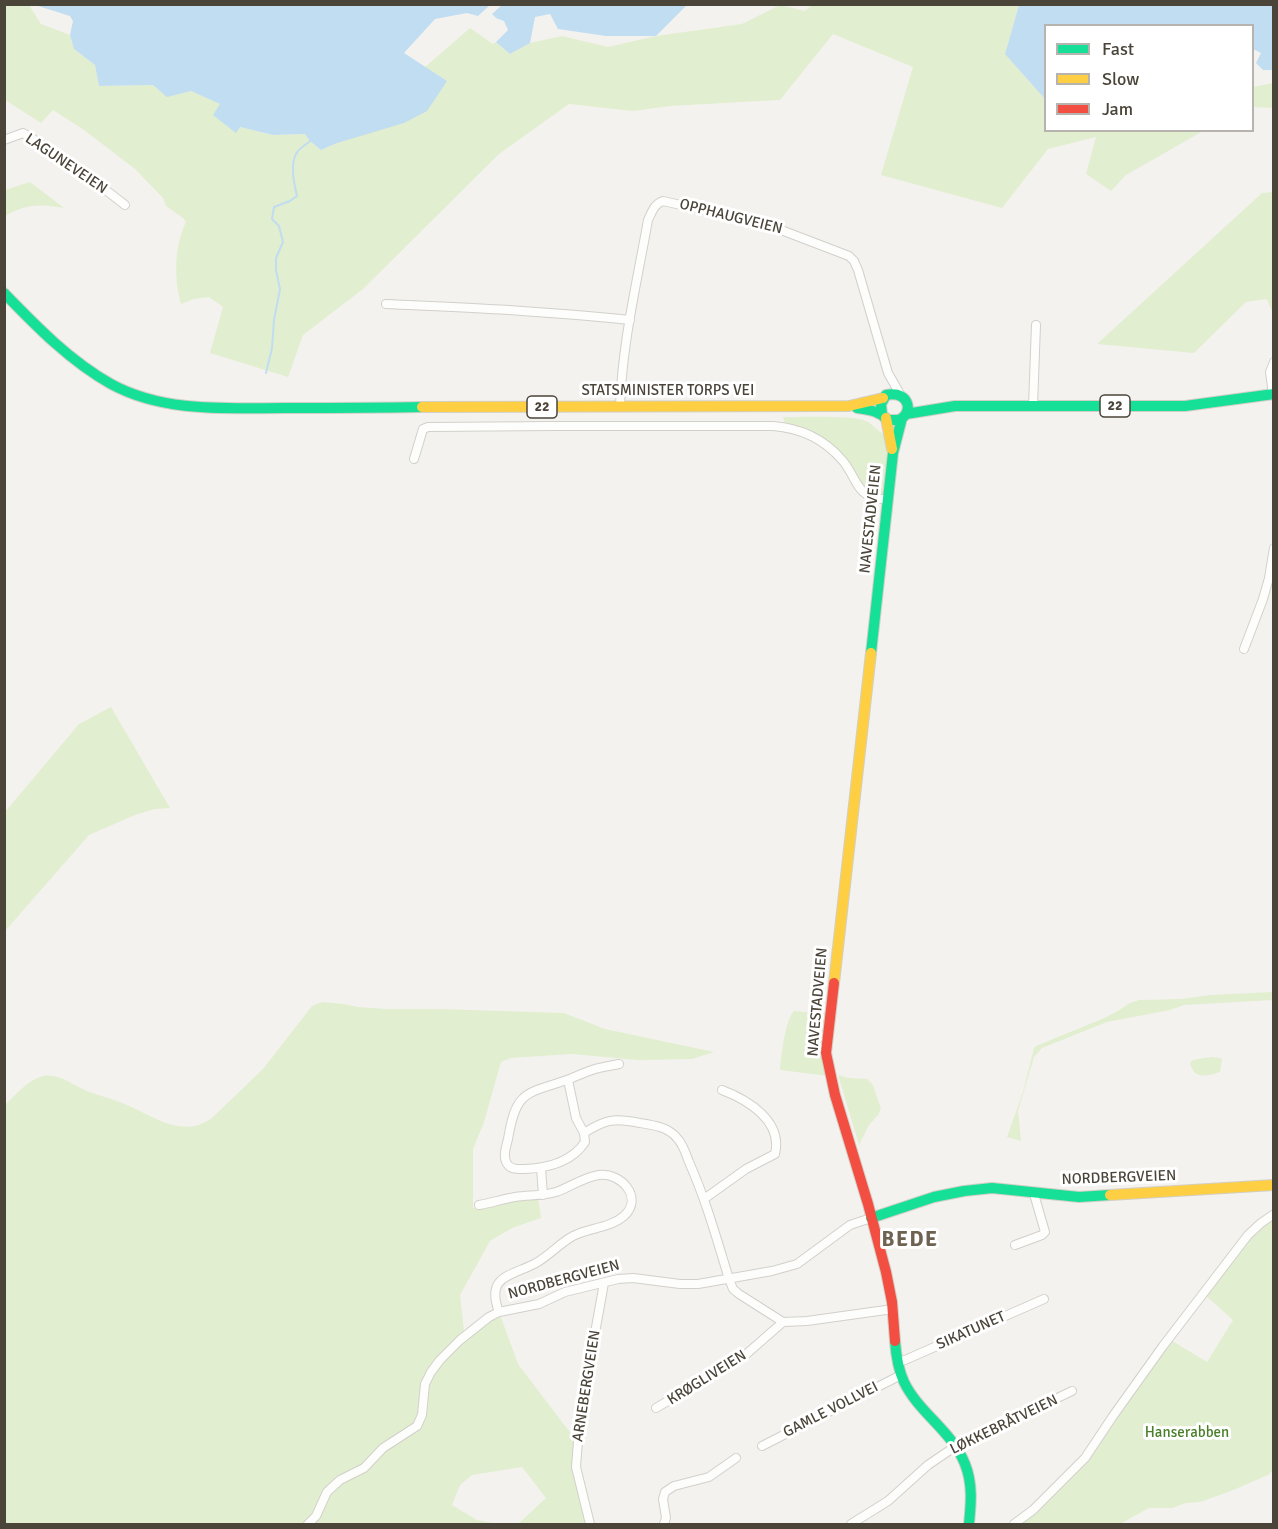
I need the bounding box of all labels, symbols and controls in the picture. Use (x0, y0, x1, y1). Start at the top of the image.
legend (1044, 24, 1254, 132)
text: Fast (1102, 38, 1134, 60)
text: Slow (1102, 68, 1139, 90)
text: Jam (1102, 98, 1133, 120)
street label: LAGUNEVEIEN (21, 130, 111, 198)
street label: OPPHAUGVEIEN (678, 196, 784, 238)
street label: STATSMINISTER TORPS VEI (582, 382, 754, 400)
road number: 22 (1100, 395, 1130, 417)
road number: 22 (527, 396, 557, 418)
street label: NAVESTADVEIEN (856, 464, 886, 574)
street label: NAVESTADVEIEN (804, 947, 832, 1057)
street label: NORDBERGVEIEN (1061, 1167, 1177, 1189)
district label: BEDE (882, 1227, 938, 1253)
street label: NORDBERGVEIEN (506, 1256, 622, 1304)
street label: SIKATUNET (934, 1308, 1008, 1354)
street label: ARNEBERGVEIEN (569, 1329, 605, 1443)
street label: KRØGLIVEIEN (664, 1347, 750, 1409)
street label: GAMLE VOLLVEI (780, 1378, 882, 1442)
street label: LØKKEBRÅTVEIEN (947, 1391, 1061, 1459)
park label: Hanserabben (1145, 1424, 1229, 1442)

